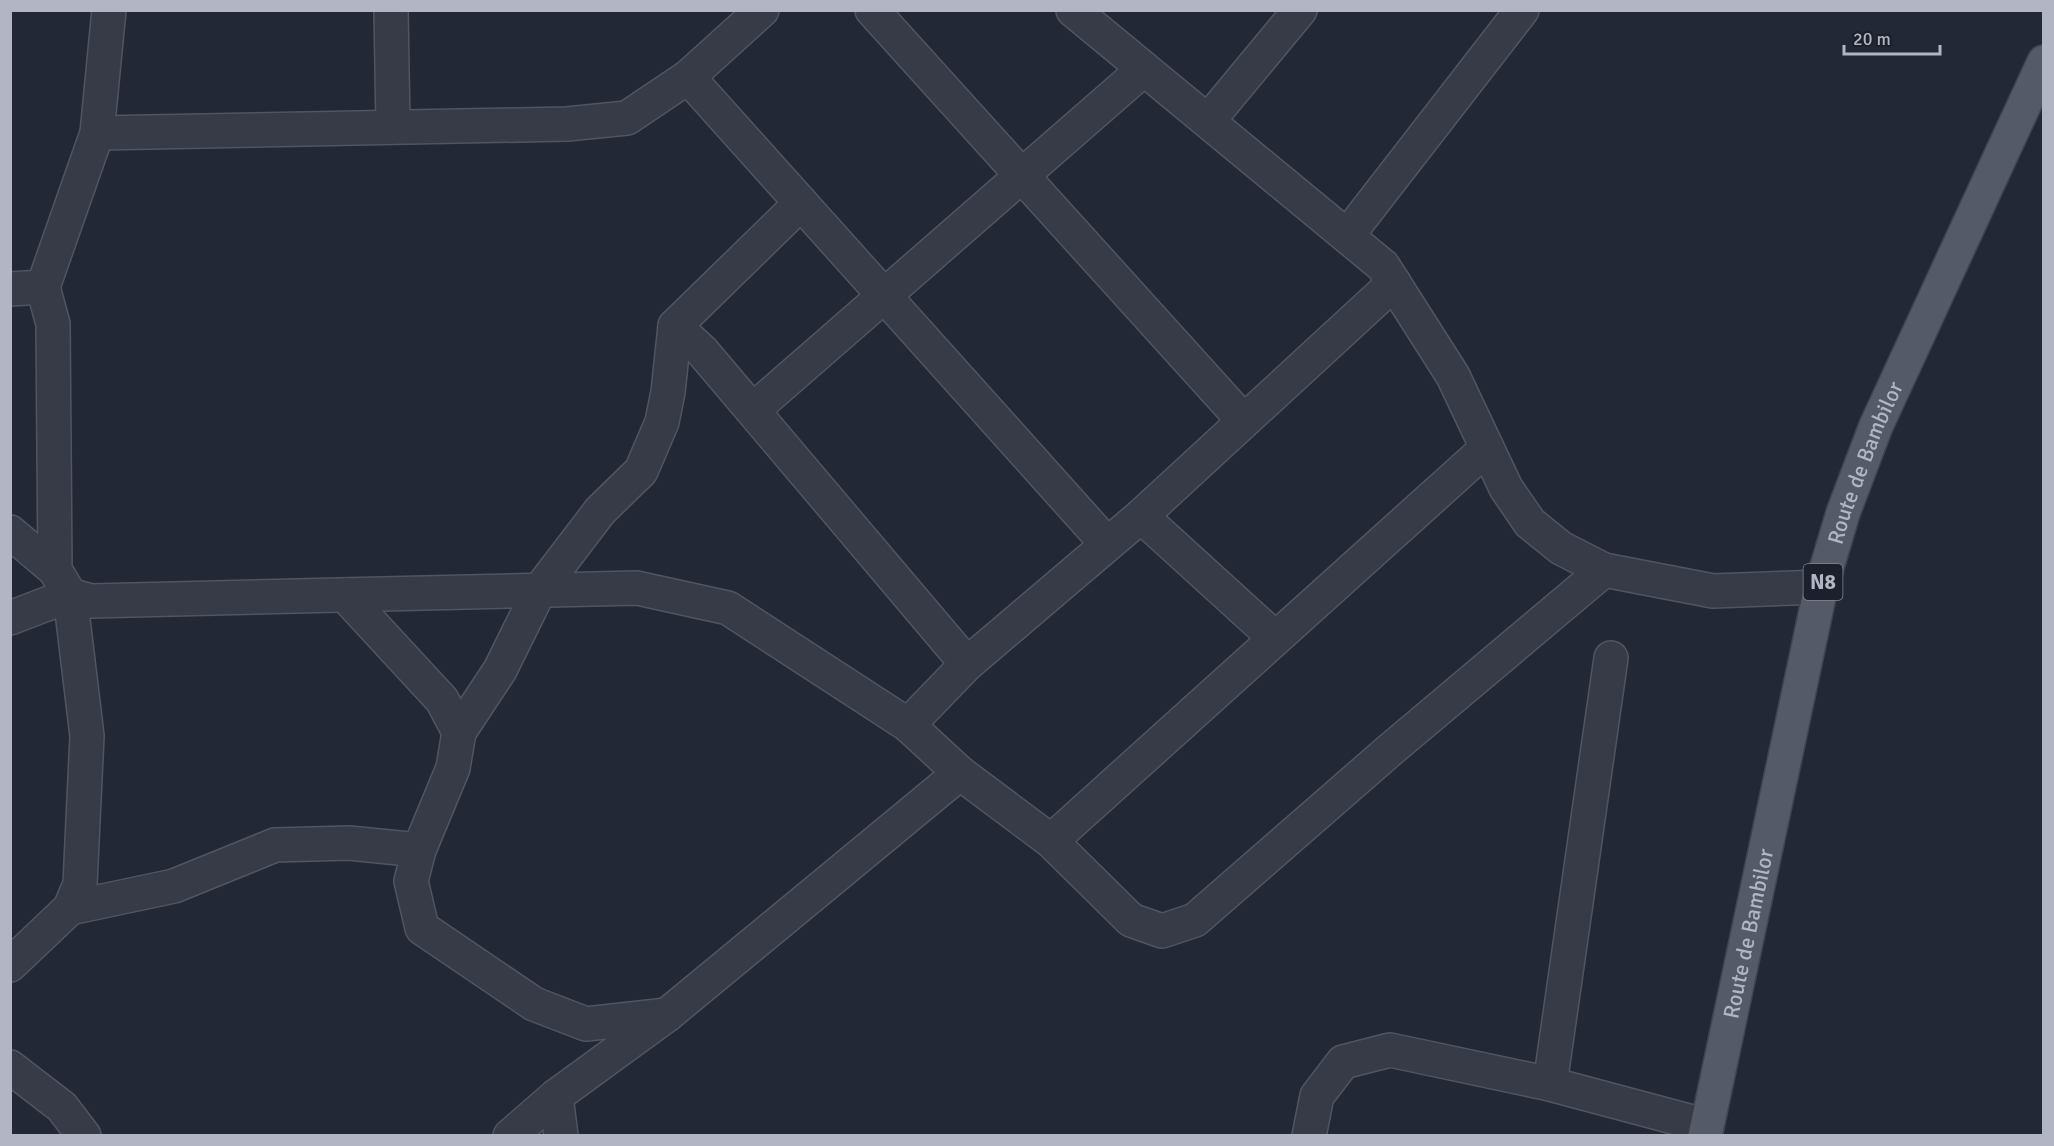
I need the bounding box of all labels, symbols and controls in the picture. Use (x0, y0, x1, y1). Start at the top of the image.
scale bar (1844, 18, 1940, 56)
text: 20 m (1853, 28, 1891, 50)
street label: Route de Bambilor (1822, 377, 1909, 547)
road number: N8 (1804, 564, 1842, 600)
street label: Route de Bambilor (1717, 846, 1779, 1021)

